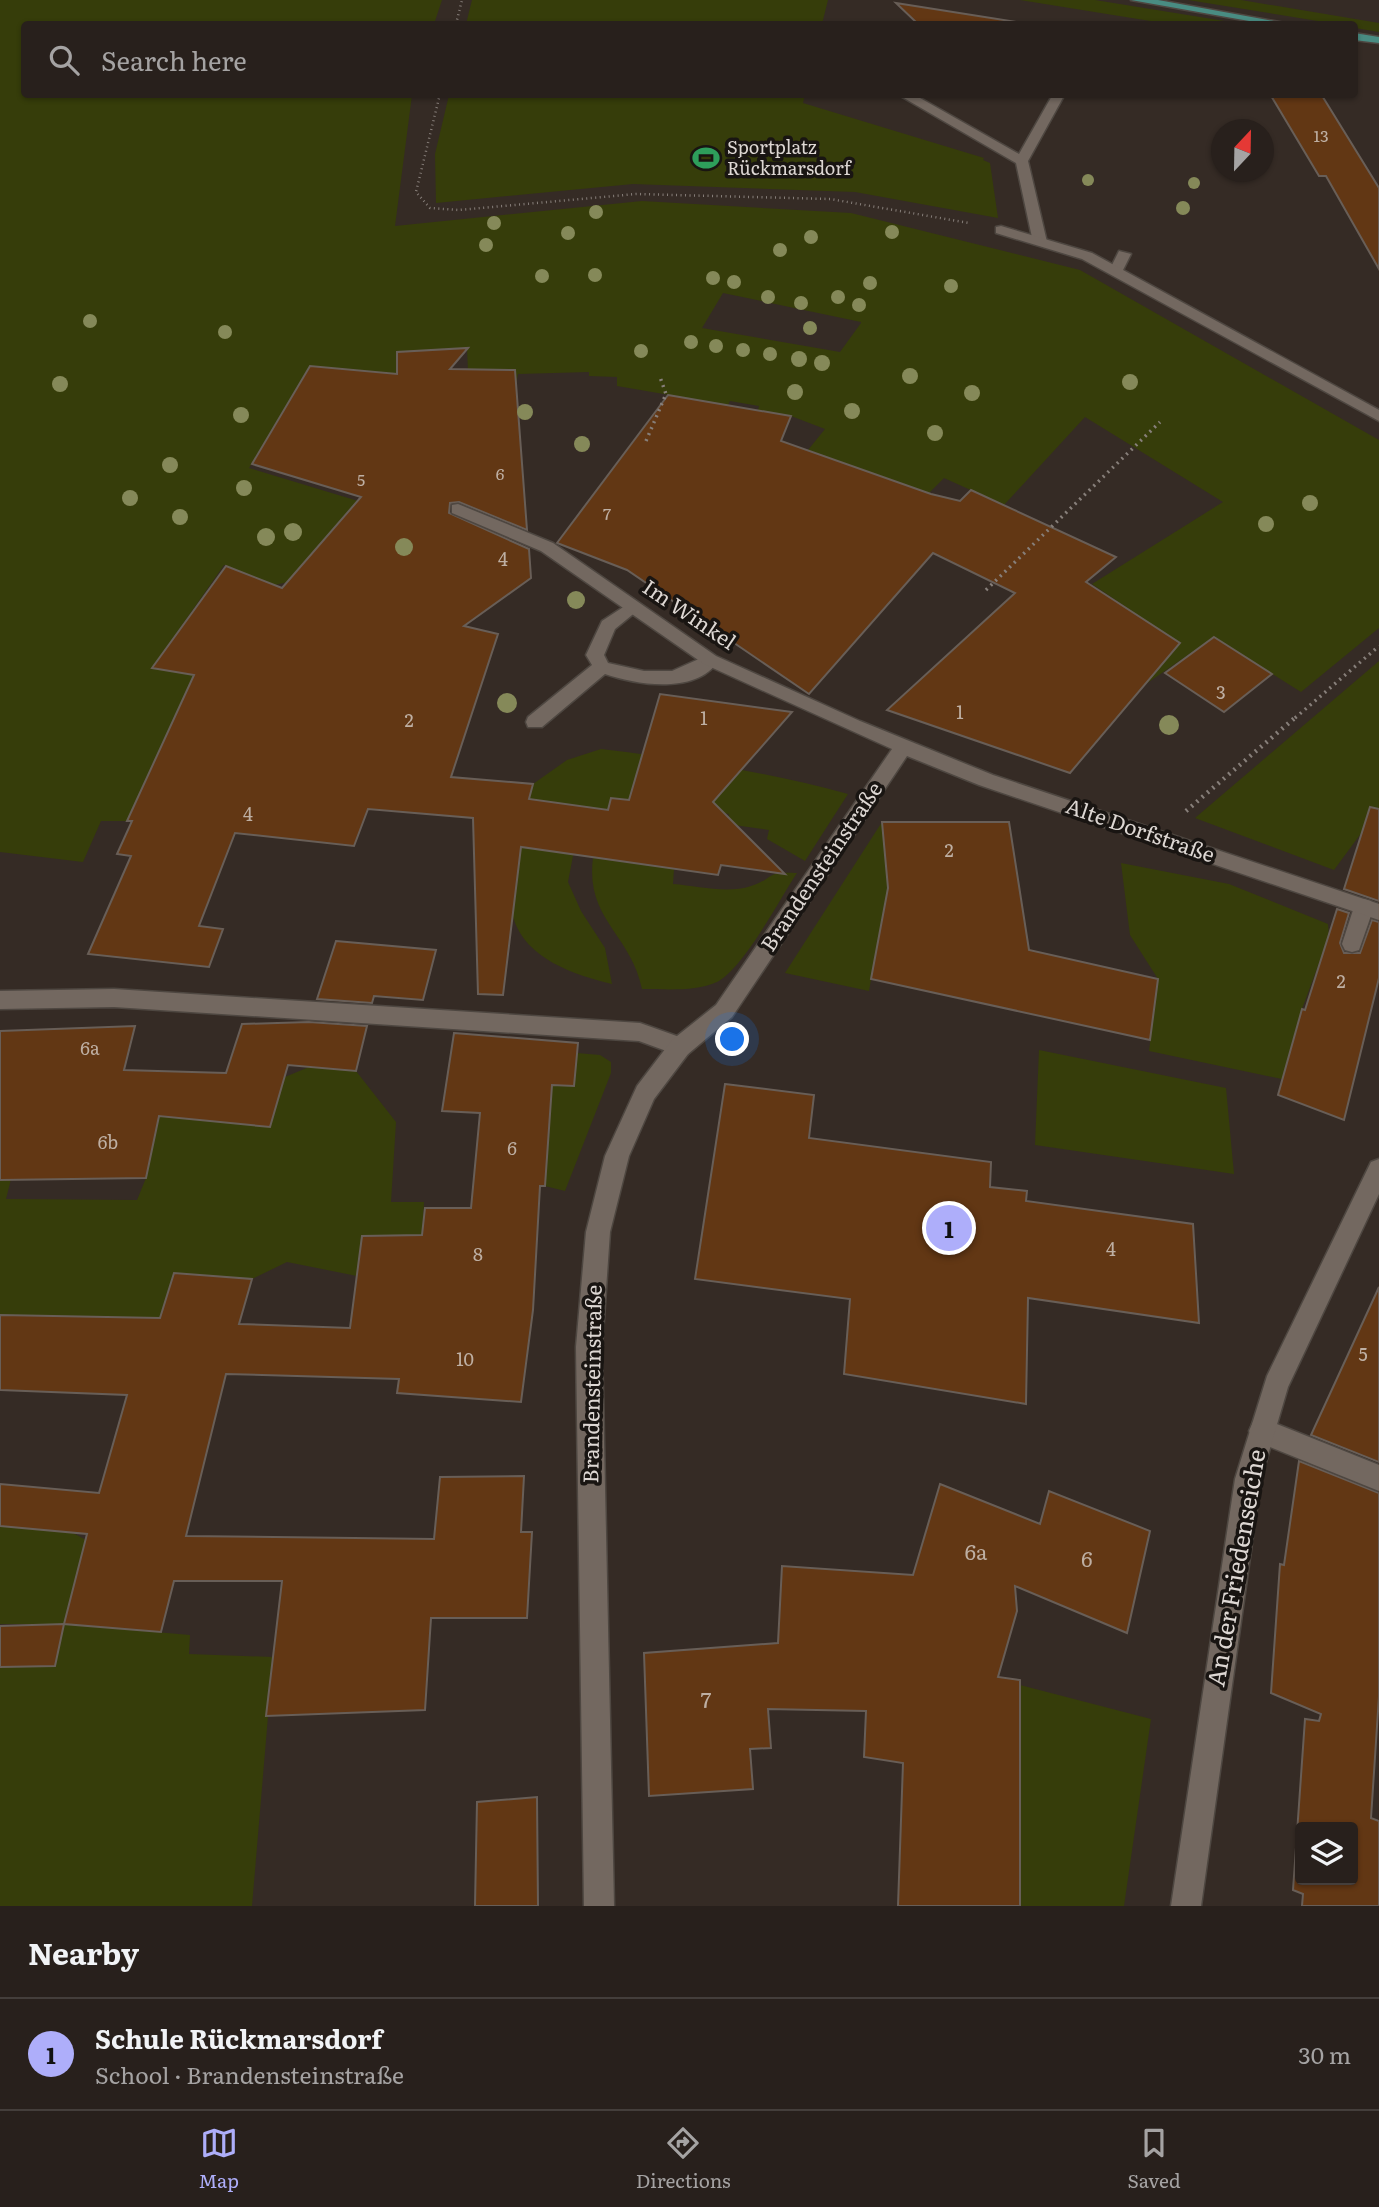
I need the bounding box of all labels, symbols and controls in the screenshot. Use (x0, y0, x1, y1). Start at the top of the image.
search box (21, 21, 1358, 98)
text: Search here (101, 40, 247, 79)
icon: search (45, 41, 83, 79)
north arrow (1211, 119, 1274, 182)
house number: 13 (1313, 123, 1329, 147)
place label: Sportplatz Rückmarsdorf (727, 133, 853, 181)
sports icon: Sportplatz Rückmarsdorf (691, 143, 721, 173)
house number: 6 (496, 461, 505, 485)
house number: 5 (357, 467, 365, 491)
house number: 7 (603, 501, 611, 525)
house number: 4 (498, 545, 508, 572)
street label: Im Winkel (637, 570, 743, 656)
house number: 3 (1216, 678, 1226, 705)
house number: 1 (956, 698, 964, 725)
house number: 1 (700, 704, 708, 731)
house number: 2 (404, 706, 414, 733)
street label: Brandensteinstraße (752, 775, 888, 957)
street label: Alte Dorfstraße (1062, 789, 1219, 869)
house number: 4 (243, 800, 253, 827)
house number: 2 (944, 836, 954, 863)
house number: 2 (1336, 967, 1346, 994)
your location (715, 1022, 749, 1056)
house number: 6a (80, 1034, 100, 1061)
house number: 6b (98, 1128, 118, 1155)
house number: 6 (507, 1134, 517, 1161)
pin: 1 (926, 1202, 972, 1254)
house number: 4 (1106, 1235, 1116, 1262)
house number: 8 (473, 1240, 483, 1267)
street label: Brandensteinstraße (573, 1284, 608, 1484)
house number: 5 (1358, 1340, 1368, 1367)
house number: 10 (456, 1345, 474, 1372)
street label: An der Friedenseiche (1196, 1446, 1273, 1689)
house number: 6a (965, 1535, 988, 1566)
house number: 6 (1081, 1542, 1093, 1573)
house number: 7 (701, 1683, 712, 1714)
map controls (1295, 1822, 1358, 1885)
button: layers (1295, 1822, 1358, 1885)
text: Nearby (28, 1930, 139, 1974)
text: Schule Rückmarsdorf (95, 2018, 382, 2057)
text: 1 (46, 2037, 56, 2071)
text: 30 m (1298, 2037, 1351, 2071)
text: School · Brandensteinstraße (95, 2057, 404, 2091)
tab: Map (198, 2124, 239, 2194)
tab: Directions (636, 2124, 731, 2194)
tab: Saved (1128, 2124, 1181, 2194)

